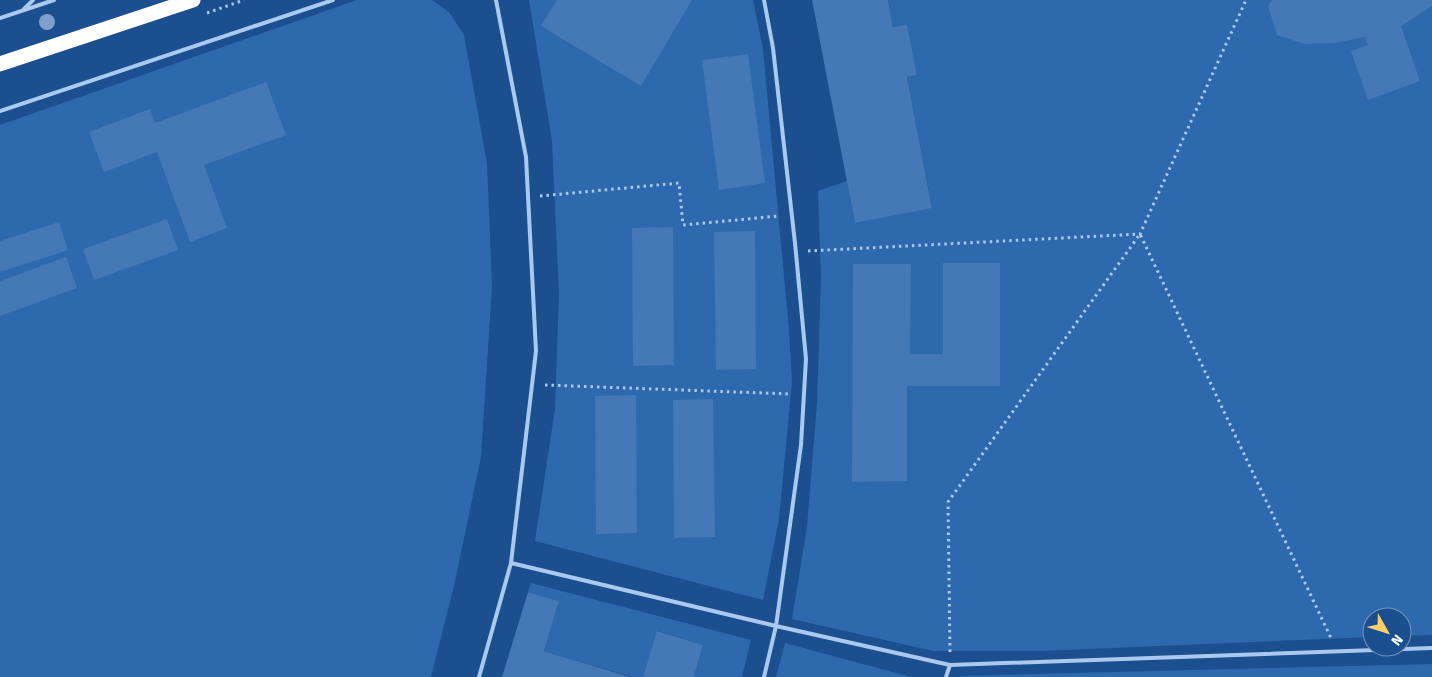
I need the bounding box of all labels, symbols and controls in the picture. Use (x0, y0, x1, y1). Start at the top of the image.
north arrow (1362, 607, 1412, 657)
text: N (1387, 631, 1406, 649)

